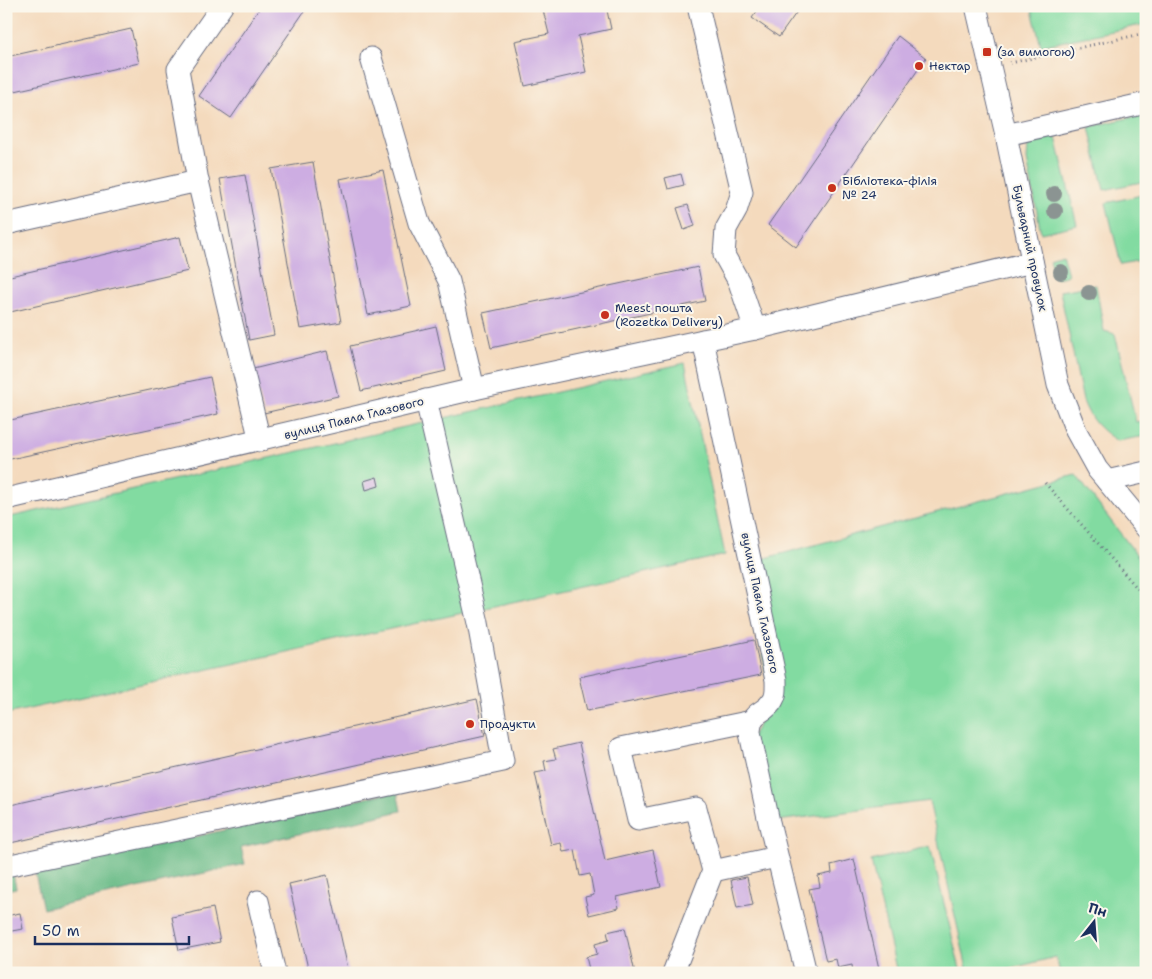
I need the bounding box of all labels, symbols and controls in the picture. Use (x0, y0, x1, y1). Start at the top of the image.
place label: (за вимогою) (997, 44, 1075, 60)
marker: (за вимогою) (981, 46, 993, 58)
place label: Нектар (929, 58, 971, 74)
marker: Нектар (913, 60, 925, 72)
place label: Бібліотека-філія № 24 (842, 173, 937, 203)
marker: Бібліотека-філія № 24 (826, 182, 838, 194)
street label: Бульварний провулок (1009, 183, 1051, 313)
place label: Meest пошта (Rozetka Delivery) (615, 300, 723, 330)
marker: Meest пошта (Rozetka Delivery) (599, 309, 611, 321)
street label: вулиця Павла Глазового (282, 393, 426, 443)
street label: вулиця Павла Глазового (737, 531, 783, 675)
place label: Продукти (480, 716, 536, 732)
marker: Продукти (464, 718, 476, 730)
north arrow (1070, 896, 1120, 946)
text: Пн (1086, 898, 1109, 921)
scale bar (35, 914, 189, 946)
text: 50 m (42, 921, 80, 941)

